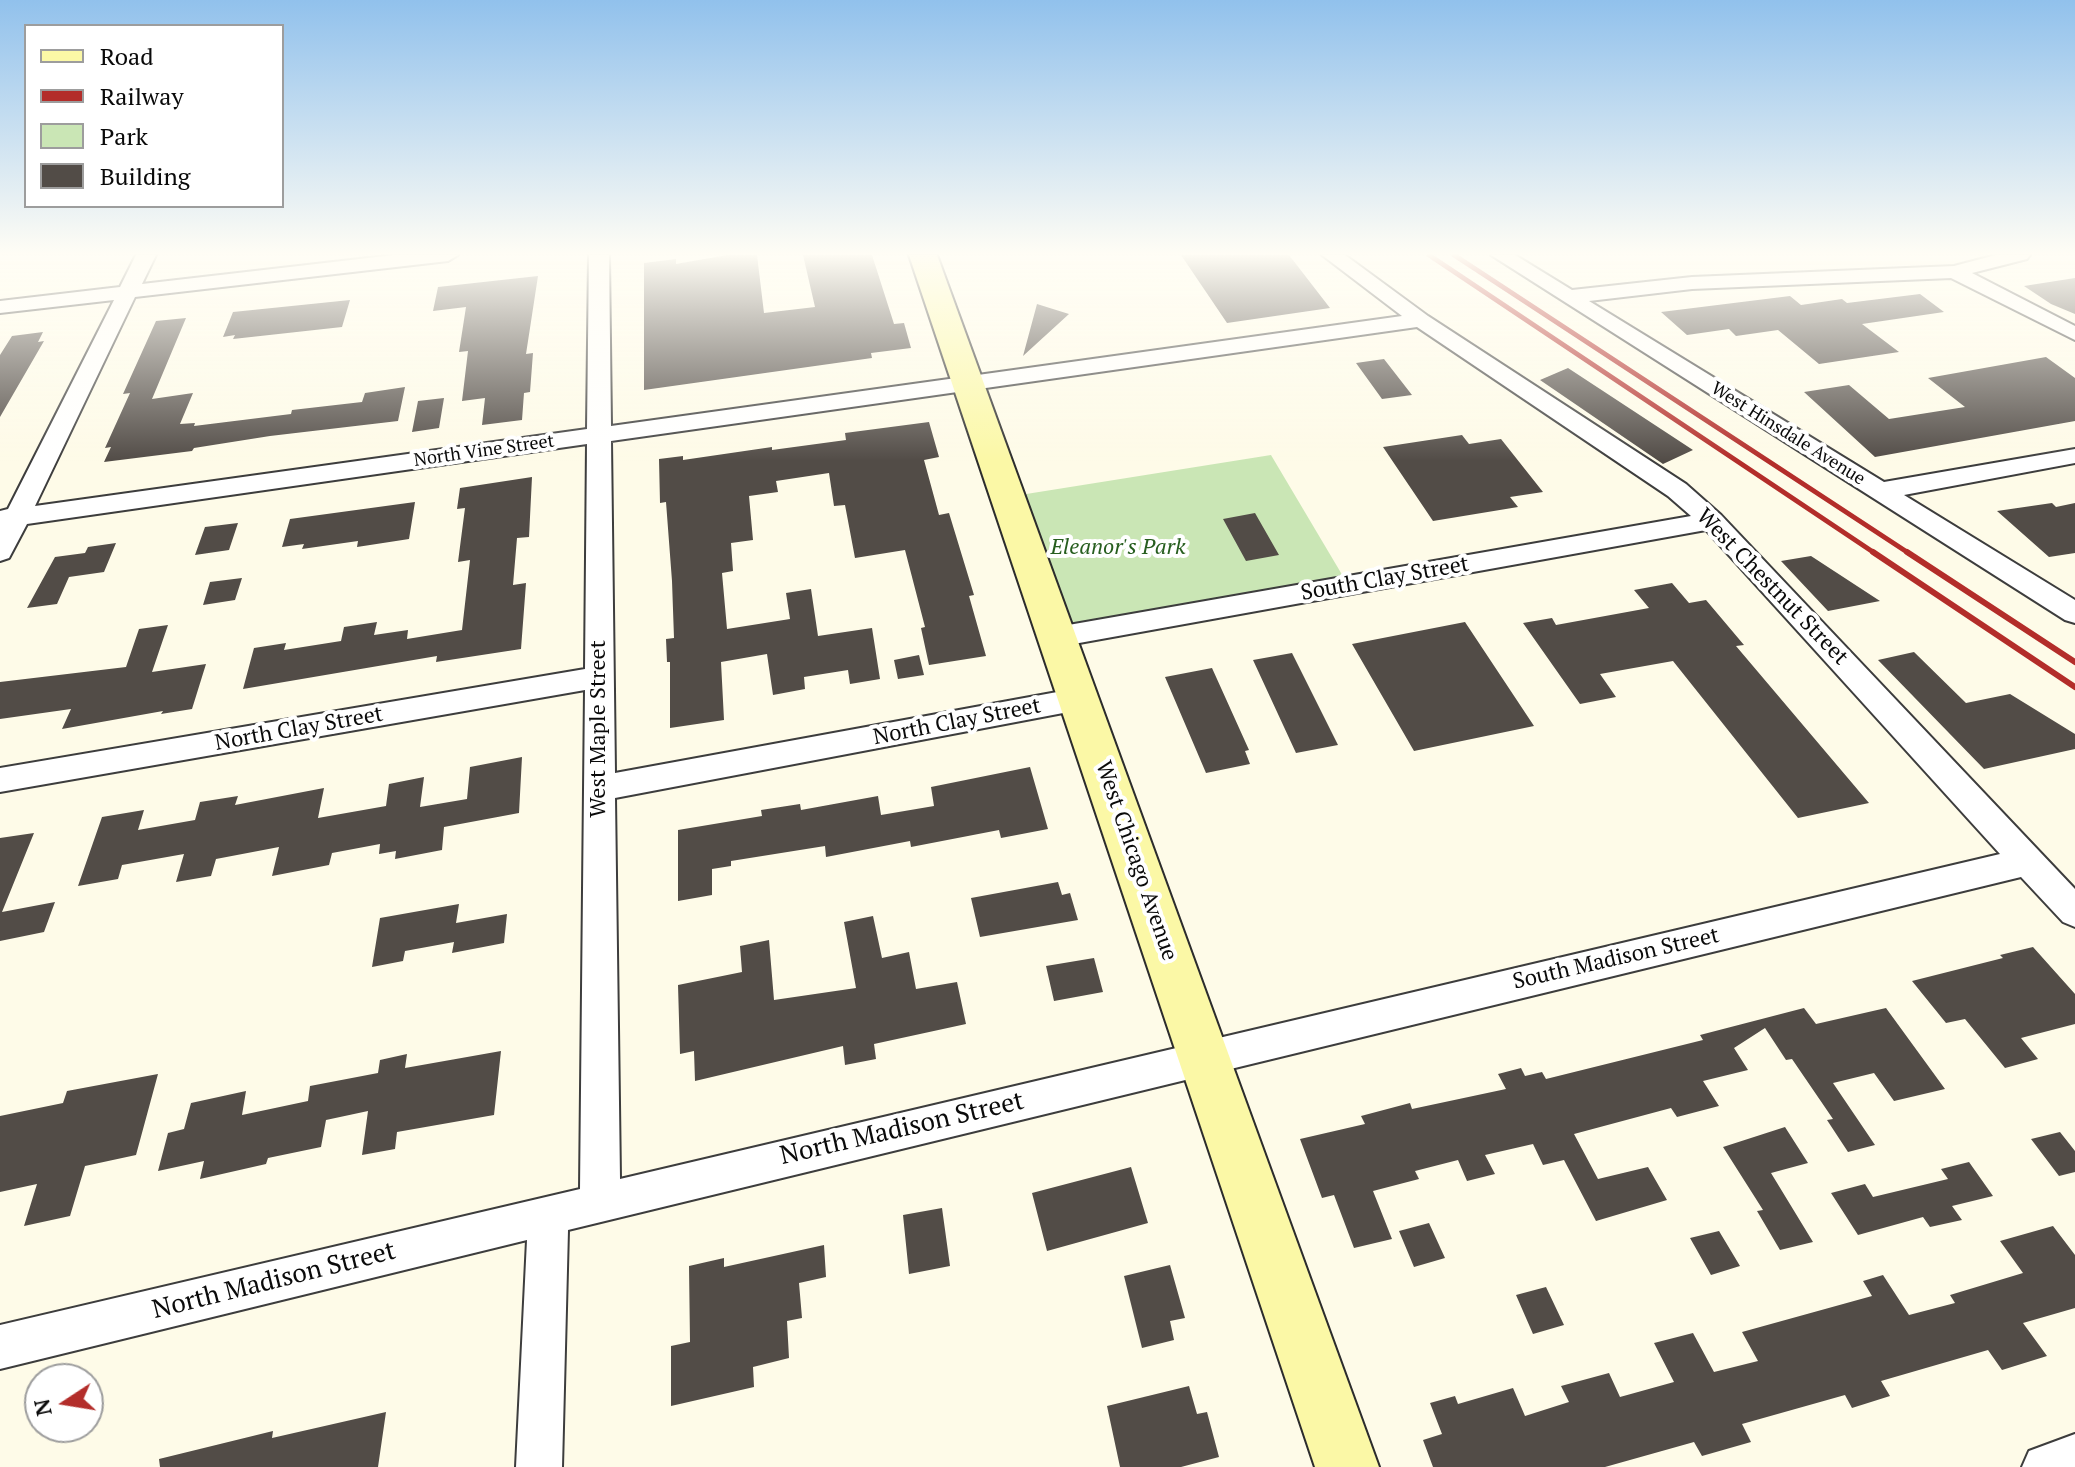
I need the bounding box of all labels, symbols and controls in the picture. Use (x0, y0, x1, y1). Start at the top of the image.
legend (24, 24, 284, 208)
text: Road (100, 40, 154, 72)
text: Railway (100, 80, 184, 112)
text: Park (100, 120, 148, 152)
text: Building (100, 160, 190, 192)
street label: West Hinsdale Avenue (1707, 378, 1869, 490)
street label: North Vine Street (412, 430, 556, 472)
street label: West Chestnut Street (1691, 503, 1853, 671)
park label: Eleanor's Park (1050, 535, 1186, 561)
street label: South Clay Street (1299, 551, 1471, 607)
street label: West Maple Street (586, 640, 612, 818)
street label: North Clay Street (871, 693, 1043, 751)
street label: North Clay Street (213, 701, 385, 757)
street label: West Chicago Avenue (1089, 758, 1183, 964)
street label: South Madison Street (1510, 922, 1722, 996)
street label: North Madison Street (777, 1086, 1027, 1172)
street label: North Madison Street (149, 1236, 399, 1326)
north arrow (24, 1363, 104, 1443)
text: N (26, 1397, 58, 1419)

